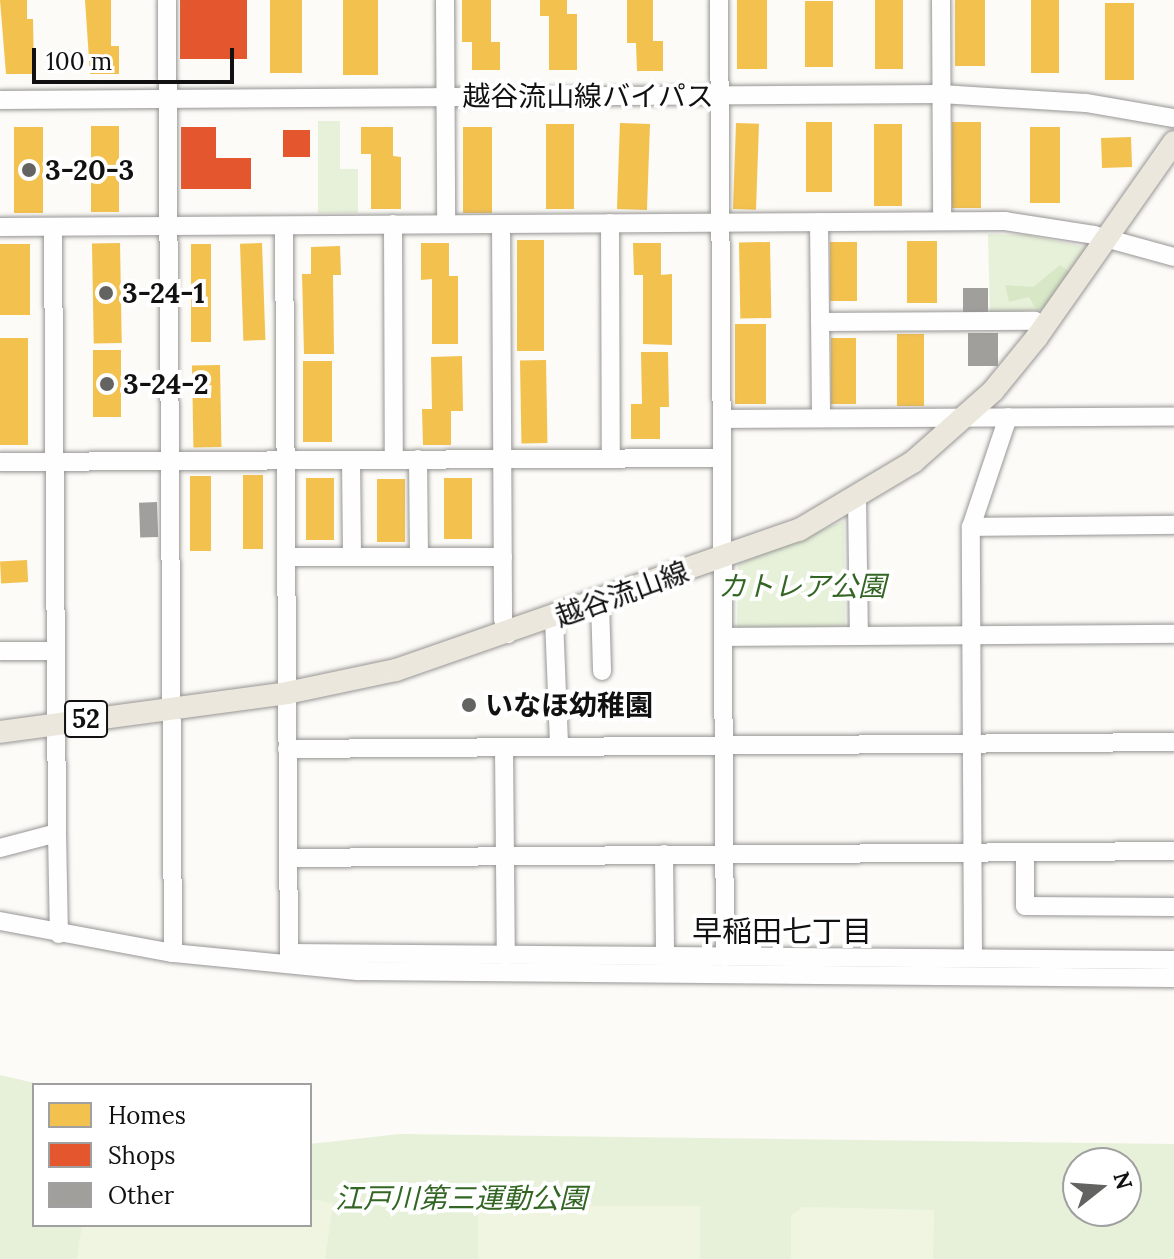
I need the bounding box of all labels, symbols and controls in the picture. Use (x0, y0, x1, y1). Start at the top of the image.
scale bar (36, 32, 238, 82)
text: 100 m (46, 46, 112, 77)
street label: 越谷流山線バイパス (462, 79, 714, 113)
place label: 3-20-3 (45, 153, 134, 187)
marker: 3-20-3 (20, 161, 38, 179)
place label: 3-24-1 (122, 276, 205, 310)
marker: 3-24-1 (97, 284, 115, 302)
place label: 3-24-2 (123, 367, 209, 401)
marker: 3-24-2 (98, 375, 116, 393)
street label: 越谷流山線 (550, 554, 694, 634)
park label: カトレア公園 (718, 569, 886, 603)
place label: いなほ幼稚園 (485, 688, 653, 722)
marker: いなほ幼稚園 (460, 696, 478, 714)
road number: 52 (64, 697, 108, 741)
district label: 早稲田七丁目 (692, 913, 872, 949)
legend (32, 1083, 312, 1227)
text: Homes (108, 1100, 186, 1131)
text: Shops (108, 1140, 175, 1171)
north arrow (1062, 1147, 1142, 1227)
text: N (1107, 1168, 1139, 1193)
text: Other (108, 1180, 174, 1211)
park label: 江戸川第三運動公園 (335, 1181, 587, 1215)

